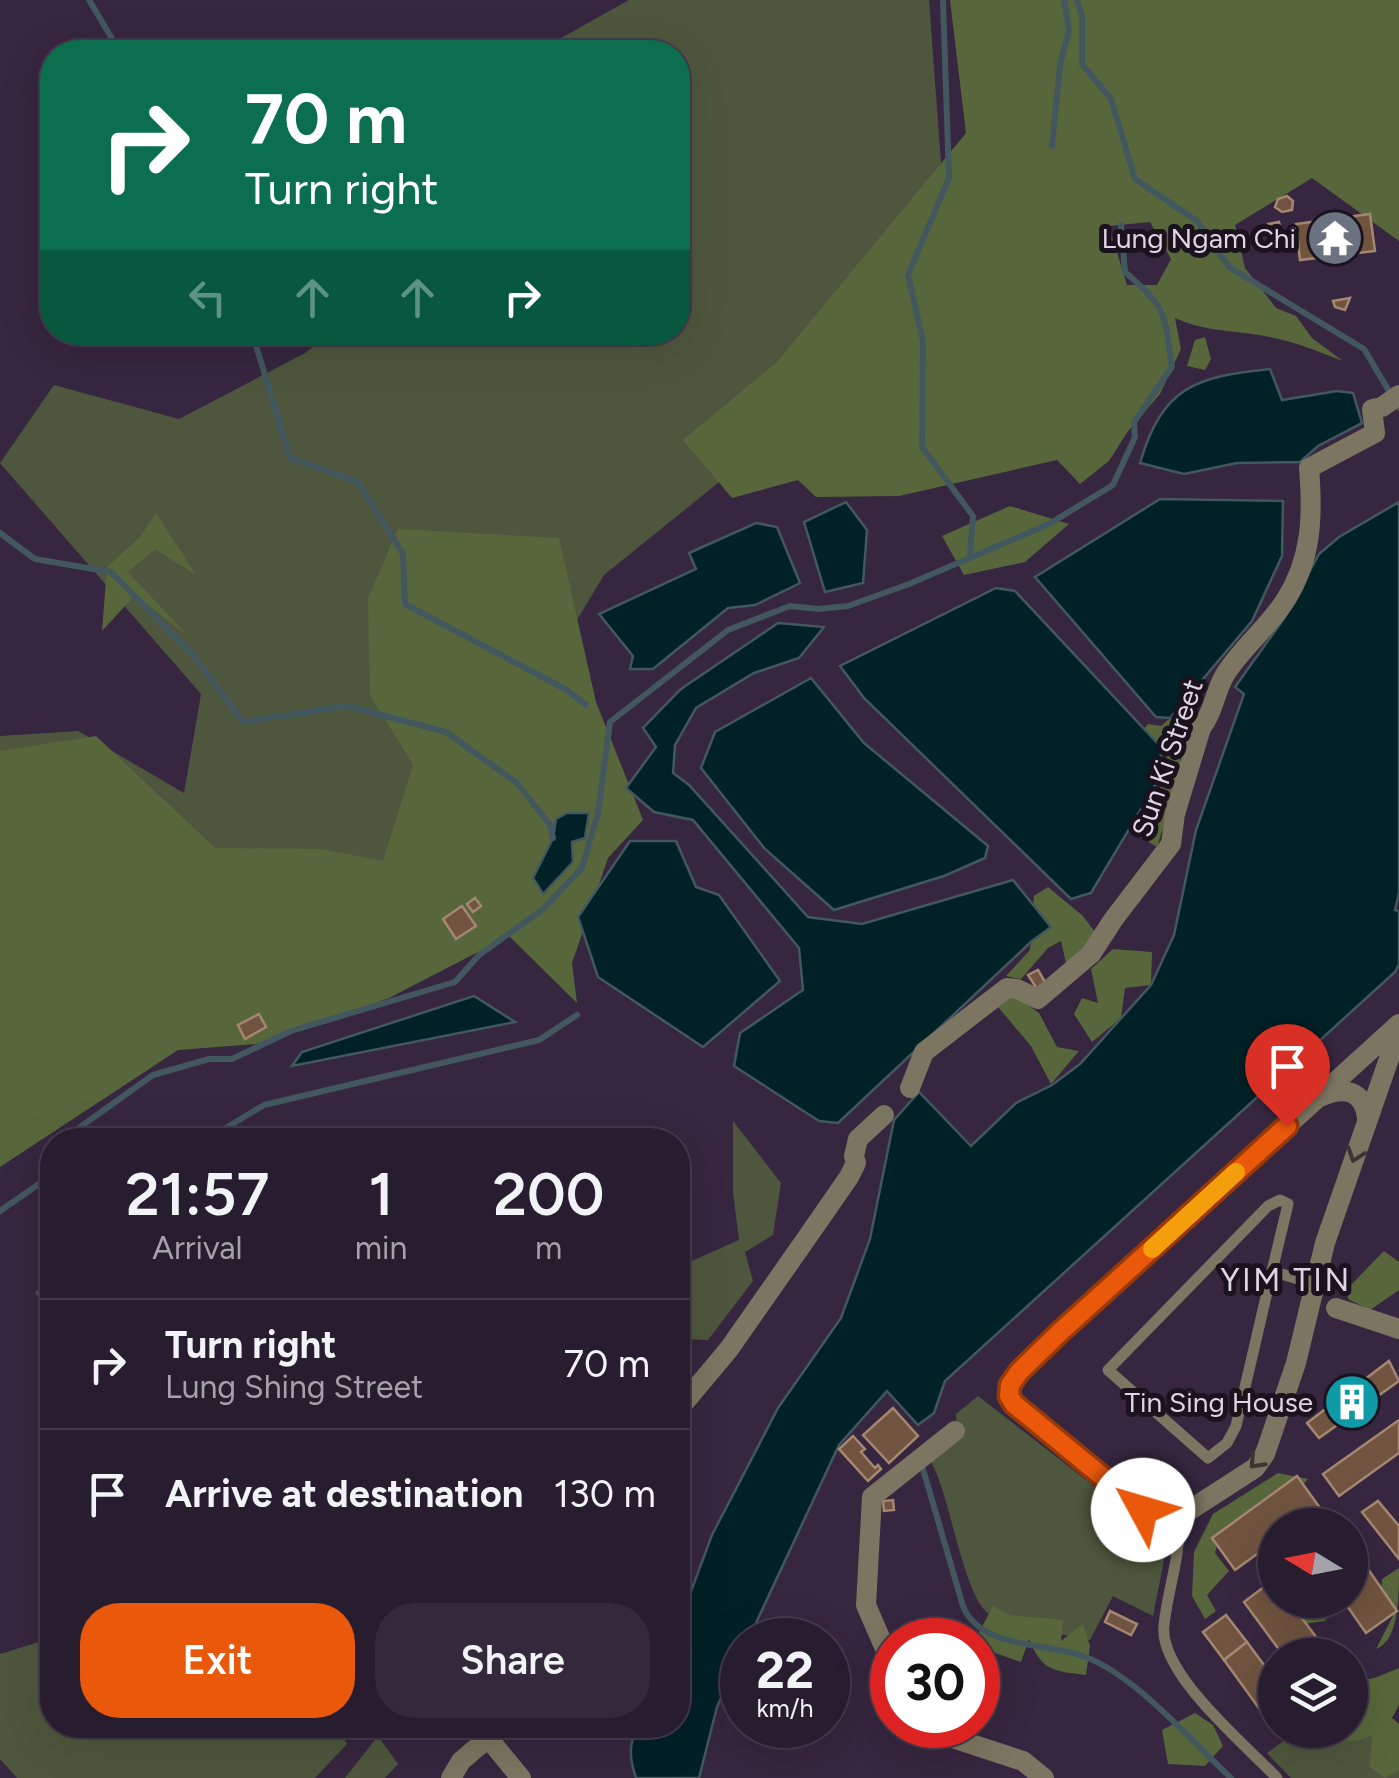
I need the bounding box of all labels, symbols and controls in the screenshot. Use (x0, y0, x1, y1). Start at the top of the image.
text: 70 m (245, 76, 407, 161)
icon: right (80, 80, 210, 210)
text: Turn right (245, 161, 438, 215)
temple icon: Lung Ngam Chi (1305, 208, 1365, 268)
place label: Lung Ngam Chi (1101, 221, 1296, 255)
icon: left (180, 270, 235, 325)
icon: ahead (285, 270, 340, 325)
icon: ahead (390, 270, 445, 325)
icon: right (495, 270, 550, 325)
street label: Sun Ki Street (1124, 675, 1210, 841)
pin (1245, 1024, 1330, 1127)
icon: arrive (1260, 1039, 1315, 1094)
one-way arrow (1346, 1146, 1366, 1163)
text: 21:57 (125, 1158, 269, 1230)
text: 1 (369, 1158, 394, 1230)
text: 200 (493, 1158, 604, 1230)
text: Arrival (152, 1229, 243, 1267)
text: min (355, 1229, 407, 1267)
text: m (535, 1229, 562, 1267)
district label: YIM TIN (1220, 1261, 1352, 1299)
text: Turn right (165, 1322, 337, 1368)
icon: right (80, 1337, 135, 1392)
text: 70 m (564, 1341, 650, 1387)
text: Lung Shing Street (165, 1368, 423, 1406)
building icon: Tin Sing House (1322, 1372, 1382, 1432)
place label: Tin Sing House (1125, 1385, 1313, 1419)
one-way arrow (1249, 1451, 1267, 1469)
position arrow (1091, 1458, 1195, 1562)
icon: arrive (80, 1467, 135, 1522)
text: Arrive at destination (165, 1471, 523, 1517)
text: 130 m (553, 1471, 656, 1517)
north arrow (1258, 1508, 1368, 1618)
map controls (1258, 1508, 1368, 1748)
button: Exit (80, 1603, 355, 1718)
button: Share (375, 1603, 650, 1718)
speed limit sign: 30 (870, 1618, 1000, 1748)
button: layers (1258, 1638, 1368, 1748)
text: 22 (756, 1640, 814, 1701)
text: km/h (756, 1693, 814, 1723)

